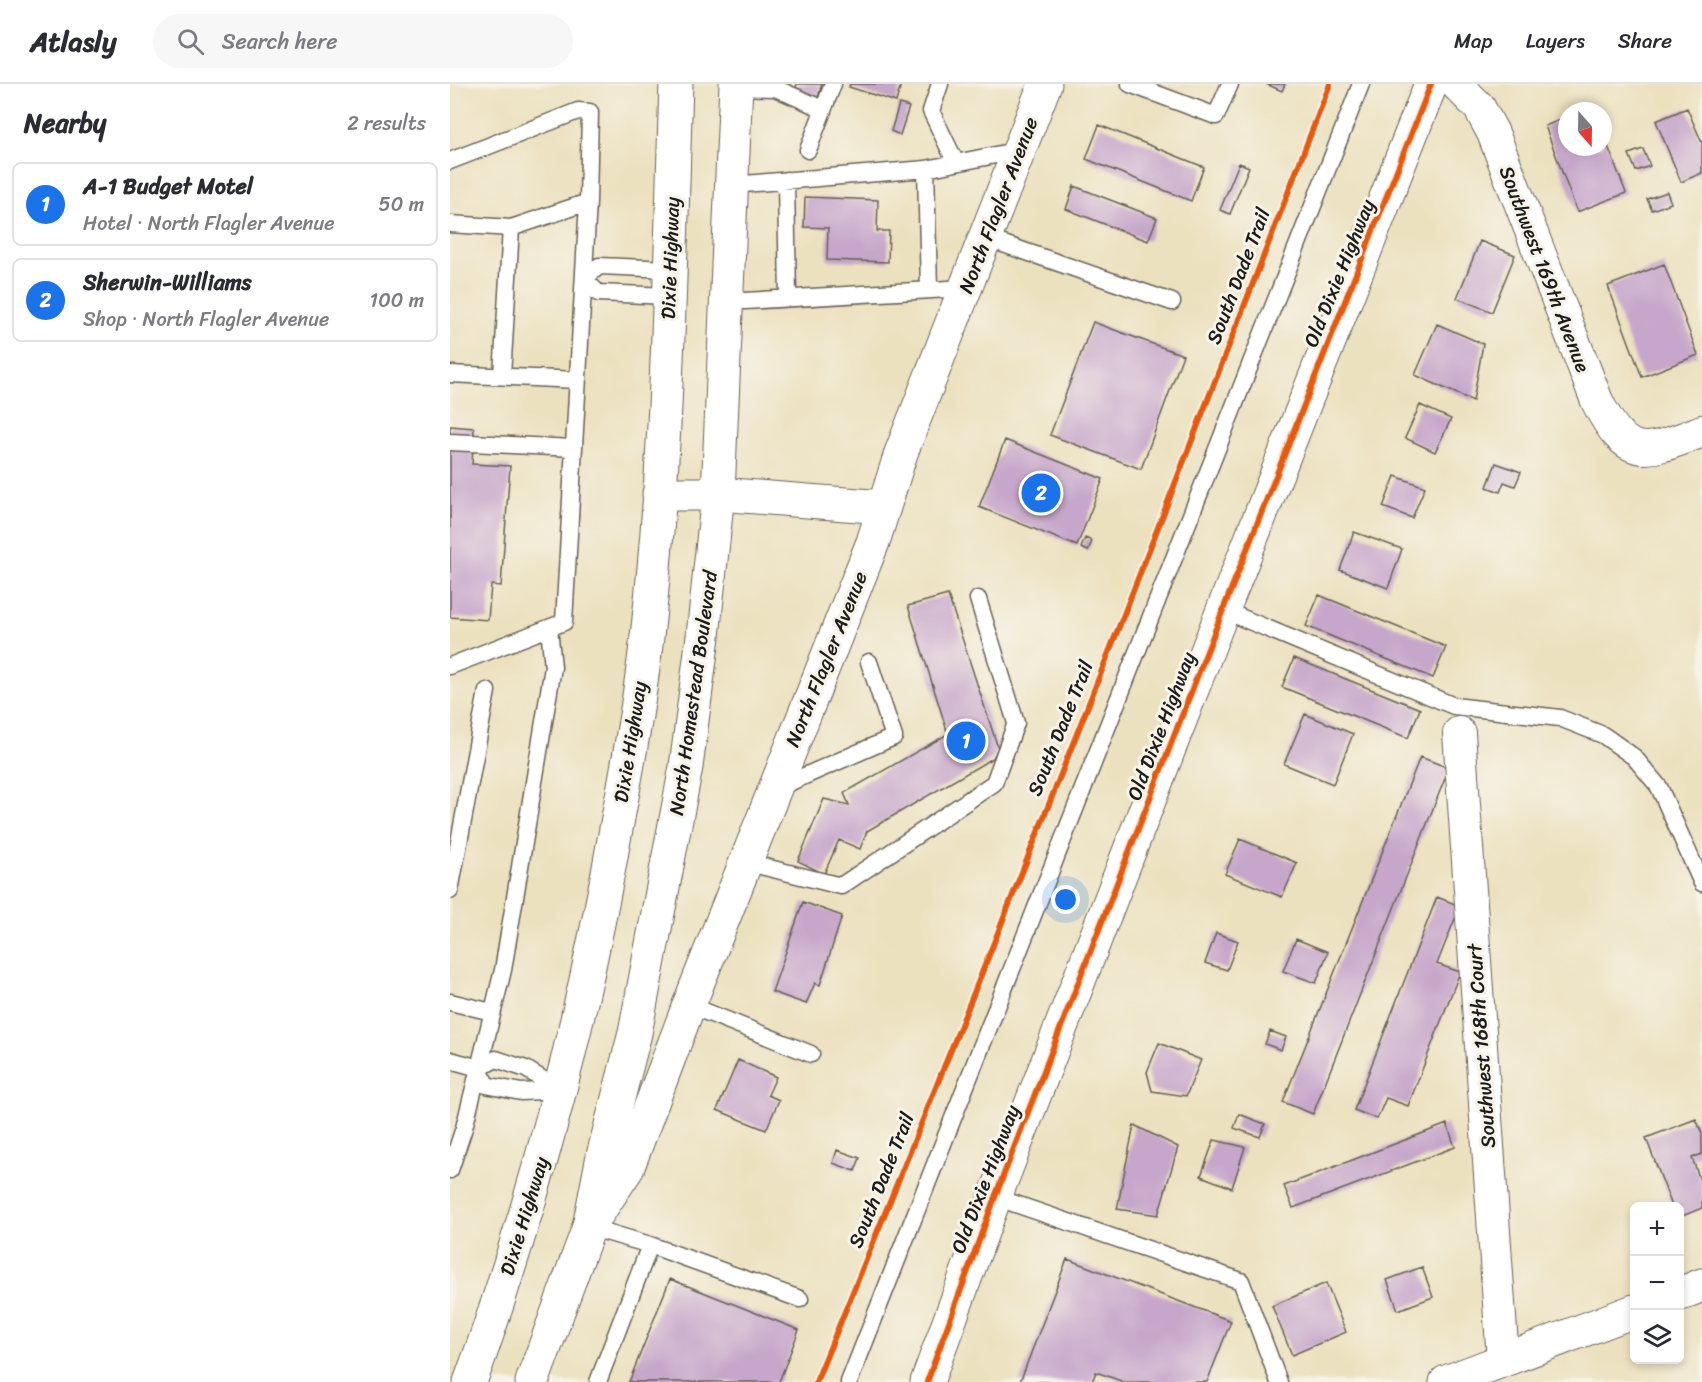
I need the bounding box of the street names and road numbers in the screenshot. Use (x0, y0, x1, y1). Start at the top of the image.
street label: North Flagler Avenue (949, 112, 1048, 299)
street label: Southwest 169th Avenue (1489, 161, 1600, 378)
street label: Old Dixie Highway (1294, 193, 1385, 353)
street label: Dixie Highway (651, 196, 690, 320)
street label: South Dade Trail (1196, 202, 1281, 349)
street label: North Flagler Avenue (775, 566, 878, 752)
street label: North Homestead Boulevard (659, 567, 728, 818)
street label: Old Dixie Highway (1117, 646, 1206, 806)
street label: South Dade Trail (1017, 654, 1104, 801)
street label: Dixie Highway (604, 678, 657, 805)
street label: Southwest 168th Court (1457, 942, 1506, 1149)
street label: Old Dixie Highway (941, 1099, 1030, 1259)
street label: South Dade Trail (838, 1106, 925, 1253)
street label: Dixie Highway (490, 1152, 559, 1280)

